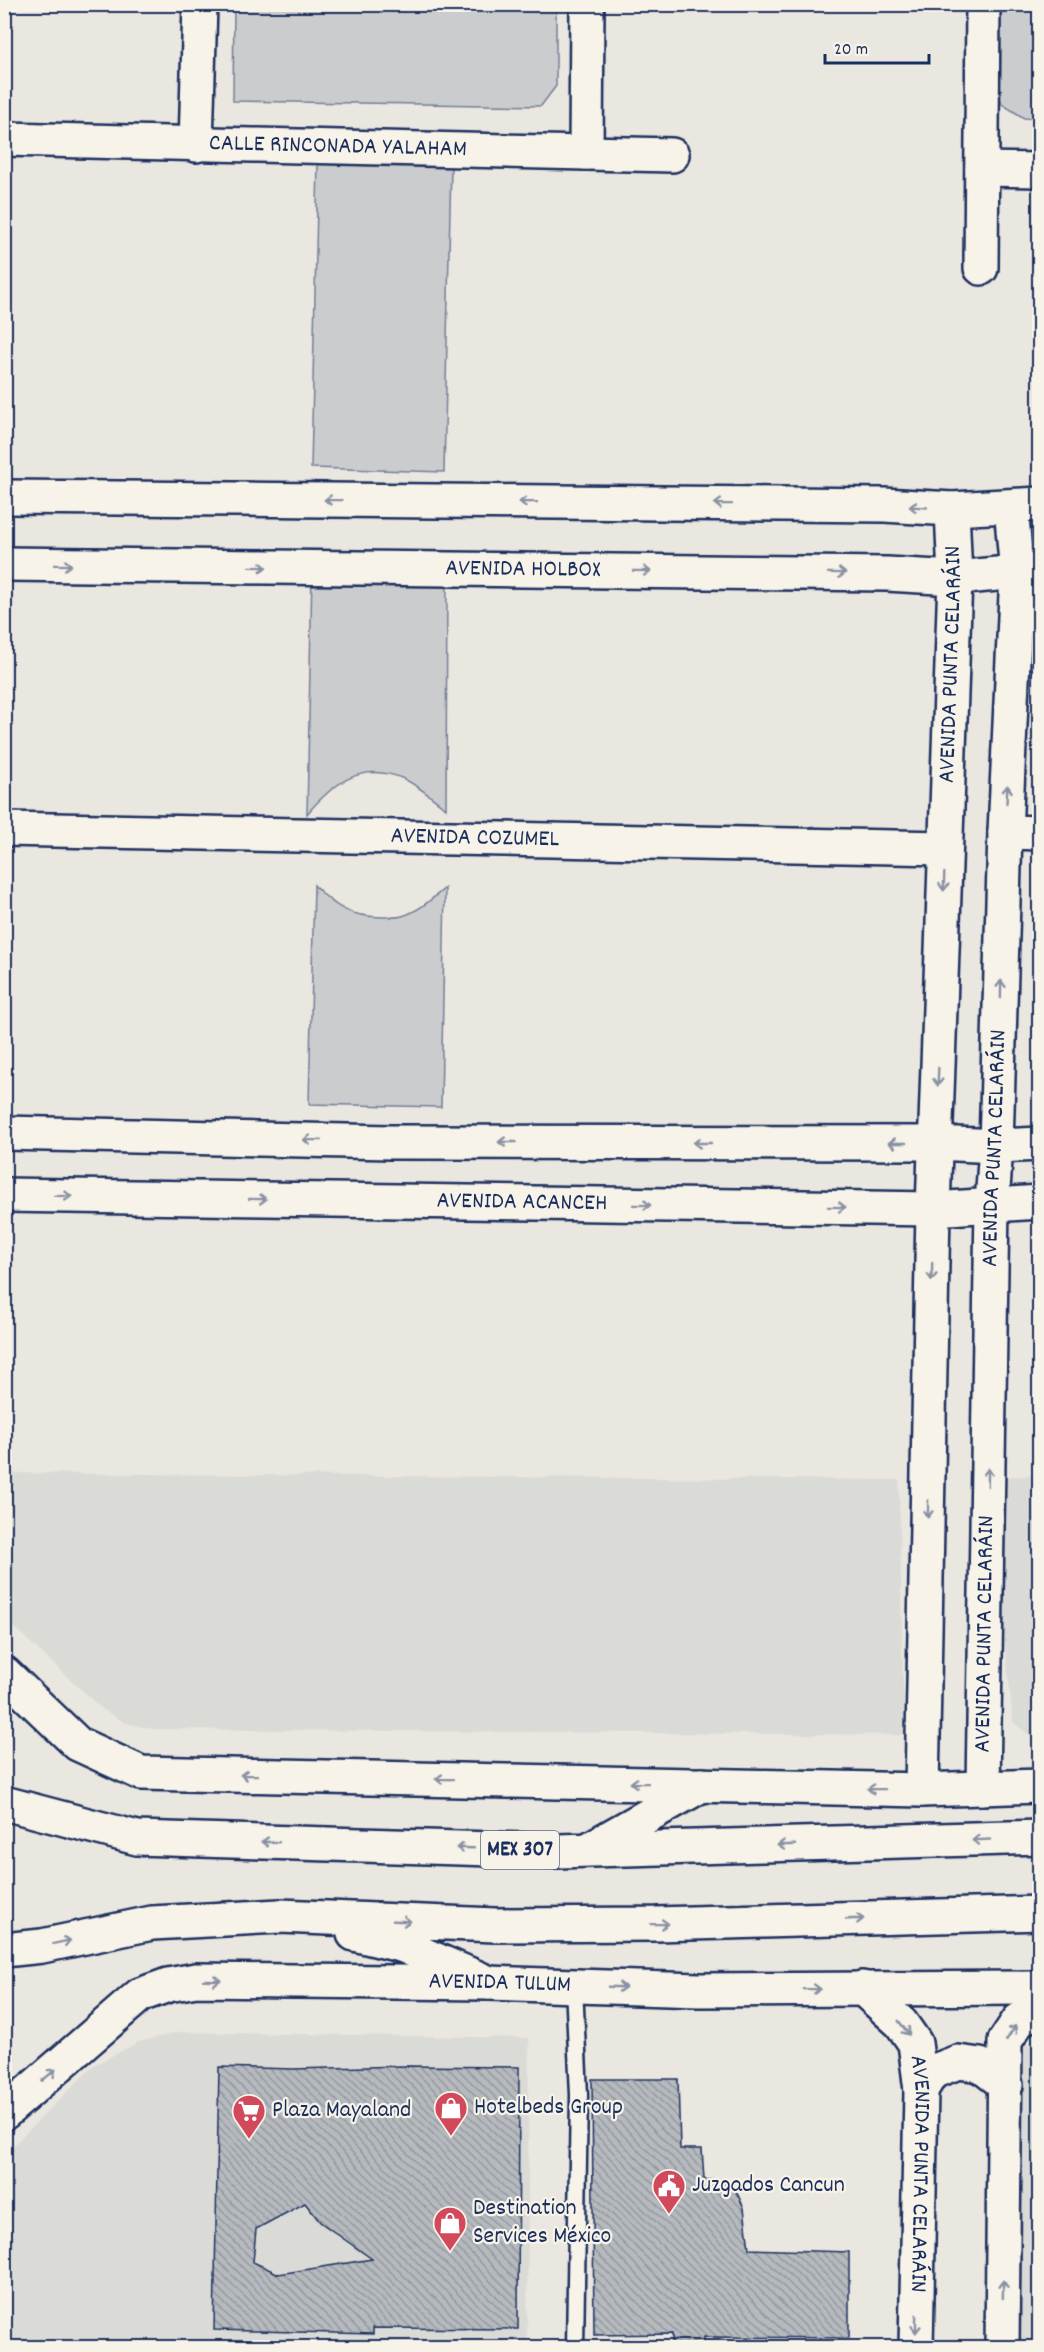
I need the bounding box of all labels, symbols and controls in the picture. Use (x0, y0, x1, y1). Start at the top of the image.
scale bar (825, 27, 928, 65)
text: 20 m (834, 38, 868, 63)
street label: CALLE RINCONADA YALAHAM (209, 127, 467, 167)
one-way arrow (324, 494, 344, 506)
one-way arrow (519, 496, 539, 508)
one-way arrow (714, 498, 734, 510)
one-way arrow (909, 501, 929, 512)
street label: AVENIDA PUNTA CELARÁIN (931, 545, 972, 784)
street label: AVENIDA HOLBOX (445, 552, 601, 588)
one-way arrow (52, 559, 72, 571)
one-way arrow (247, 561, 267, 573)
one-way arrow (631, 565, 651, 577)
one-way arrow (826, 568, 846, 579)
one-way arrow (1001, 784, 1012, 804)
street label: AVENIDA COZUMEL (390, 820, 560, 857)
one-way arrow (939, 872, 950, 892)
one-way arrow (995, 979, 1006, 999)
street label: AVENIDA PUNTA CELARÁIN (974, 1029, 1016, 1267)
one-way arrow (932, 1067, 944, 1087)
one-way arrow (303, 1135, 323, 1146)
one-way arrow (498, 1136, 518, 1148)
one-way arrow (693, 1137, 713, 1149)
one-way arrow (888, 1137, 908, 1149)
street label: AVENIDA ACANCEH (436, 1185, 608, 1221)
one-way arrow (52, 1190, 72, 1201)
one-way arrow (247, 1193, 267, 1205)
one-way arrow (631, 1199, 651, 1210)
one-way arrow (826, 1201, 846, 1213)
one-way arrow (926, 1262, 938, 1281)
one-way arrow (982, 1468, 994, 1488)
one-way arrow (922, 1498, 933, 1518)
street label: AVENIDA PUNTA CELARÁIN (967, 1515, 1004, 1753)
one-way arrow (240, 1769, 260, 1781)
one-way arrow (435, 1773, 455, 1785)
one-way arrow (630, 1778, 650, 1789)
one-way arrow (867, 1783, 887, 1794)
road number: MEX 307 (481, 1831, 559, 1869)
one-way arrow (972, 1834, 992, 1845)
one-way arrow (261, 1836, 281, 1848)
one-way arrow (777, 1840, 797, 1851)
one-way arrow (456, 1842, 476, 1854)
one-way arrow (845, 1913, 865, 1924)
one-way arrow (392, 1916, 412, 1927)
one-way arrow (650, 1918, 670, 1930)
one-way arrow (52, 1936, 72, 1947)
street label: AVENIDA TULUM (428, 1965, 572, 2003)
one-way arrow (201, 1974, 221, 1986)
one-way arrow (606, 1982, 626, 1993)
one-way arrow (801, 1983, 821, 1995)
one-way arrow (898, 2020, 910, 2036)
one-way arrow (1005, 2025, 1017, 2042)
street label: AVENIDA PUNTA CELARÁIN (900, 2053, 938, 2293)
one-way arrow (41, 2069, 57, 2082)
shop icon: Hotelbeds Group (433, 2090, 469, 2137)
place label: Hotelbeds Group (474, 2091, 623, 2125)
supermarket icon: Plaza Mayaland (231, 2093, 267, 2140)
place label: Plaza Mayaland (272, 2094, 411, 2128)
public building icon: Juzgados Cancun (651, 2168, 687, 2215)
place label: Juzgados Cancun (692, 2169, 845, 2203)
place label: Destination Services México (473, 2192, 611, 2254)
shop icon: Destination Services México (432, 2205, 468, 2252)
one-way arrow (997, 2280, 1009, 2300)
one-way arrow (911, 2314, 922, 2334)

